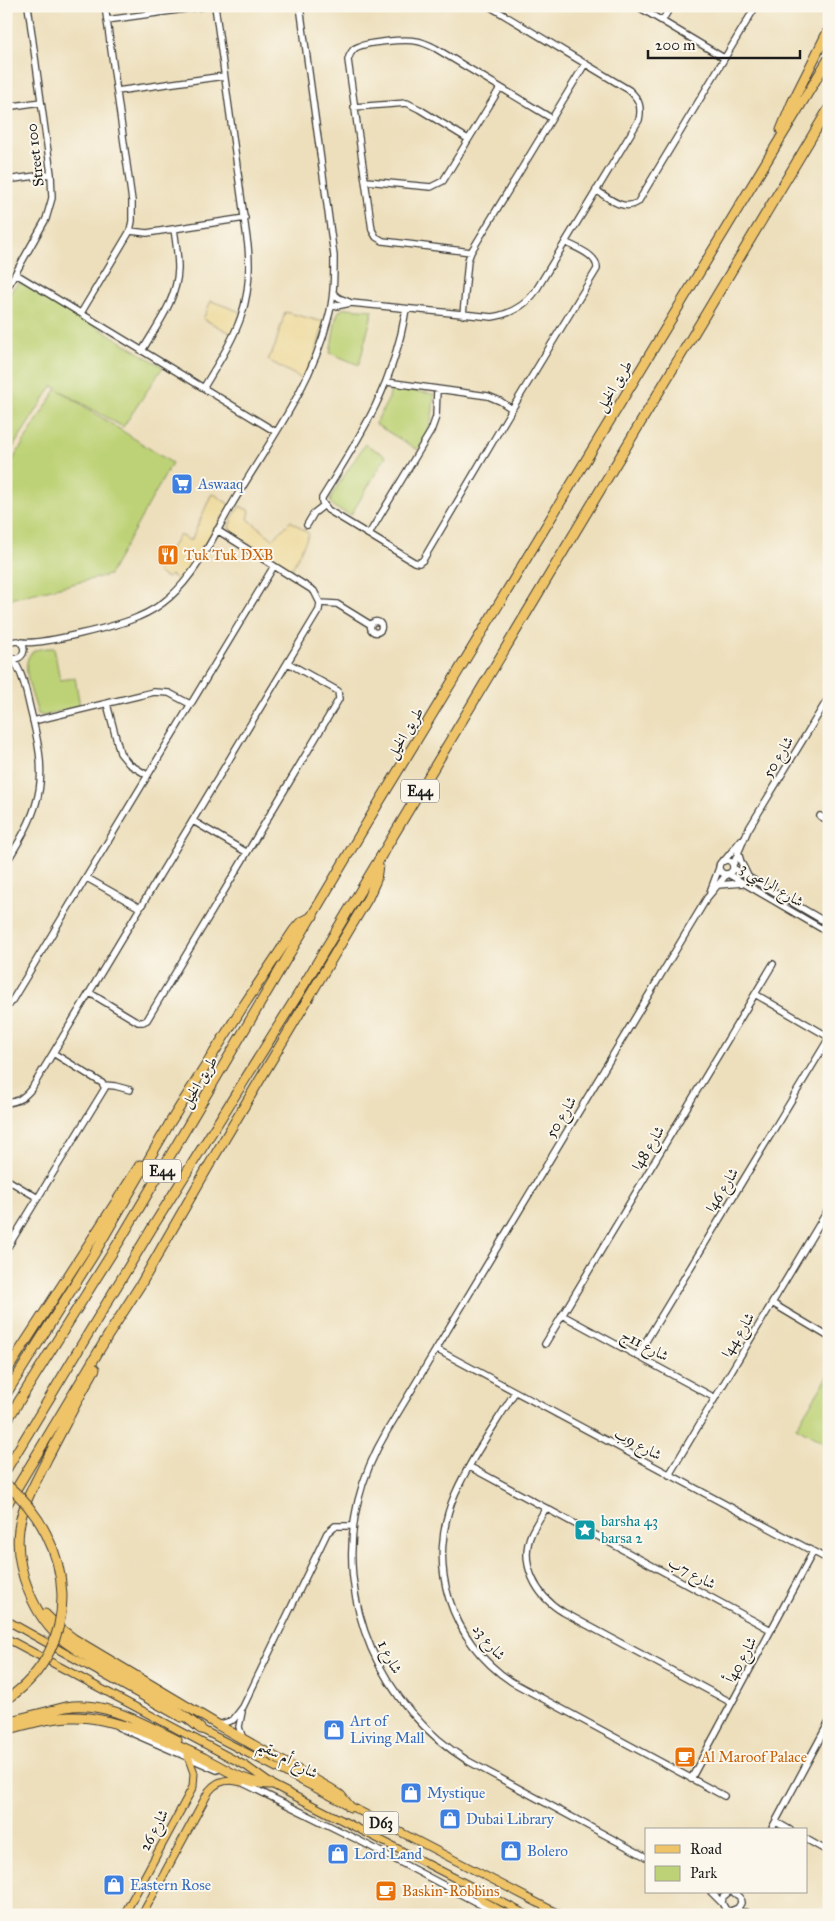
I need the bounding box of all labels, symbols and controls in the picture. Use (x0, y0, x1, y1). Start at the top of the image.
scale bar (648, 28, 800, 60)
text: 200 m (655, 36, 696, 54)
street label: Street 100 (22, 122, 48, 188)
street label: طريق الخيل (592, 357, 638, 416)
supermarket icon: Aswaaq (170, 472, 194, 496)
place label: Aswaaq (197, 475, 244, 494)
restaurant icon: Tuk Tuk DXB (156, 543, 180, 567)
place label: Tuk Tuk DXB (184, 546, 273, 564)
street label: طريق الخيل (383, 704, 429, 763)
street label: شارع 50 (759, 733, 801, 783)
road number: E44 (401, 779, 439, 802)
street label: شارع الراعبي 3 (734, 859, 807, 915)
street label: طريق الخيل (177, 1053, 223, 1112)
street label: شارع 50 (542, 1093, 584, 1143)
street label: شارع 48ا (628, 1122, 672, 1176)
road number: E44 (143, 1160, 181, 1182)
street label: شارع 46ا (702, 1165, 746, 1218)
street label: شارع 44ا (718, 1309, 762, 1363)
street label: شارع 11ج (616, 1325, 672, 1368)
street label: شارع 9ب (609, 1424, 665, 1468)
place label: barsha 43 barsa 2 (601, 1512, 658, 1547)
place icon: barsha 43 barsa 2 (573, 1518, 597, 1542)
street label: شارع 7ب (663, 1553, 719, 1596)
street label: شارع 3د (466, 1620, 509, 1666)
street label: شارع 40أ (720, 1633, 764, 1688)
street label: شارع 1 (370, 1637, 406, 1679)
place label: Art of Living Mall (349, 1712, 426, 1747)
shop icon: Art of Living Mall (322, 1718, 346, 1742)
street label: شارع أم سقيم (252, 1734, 322, 1788)
cafe icon: Al Maroof Palace (673, 1745, 697, 1769)
place label: Al Maroof Palace (700, 1748, 807, 1766)
shop icon: Mystique (399, 1781, 423, 1805)
place label: Mystique (427, 1784, 485, 1803)
street label: شارع 26 (136, 1806, 176, 1856)
shop icon: Dubai Library (438, 1807, 462, 1831)
place label: Dubai Library (466, 1810, 555, 1828)
road number: D63 (364, 1812, 398, 1835)
legend (645, 1828, 808, 1894)
shop icon: Bolero (499, 1839, 523, 1863)
text: Road (690, 1840, 722, 1858)
shop icon: Lord Land (326, 1842, 350, 1866)
place label: Bolero (527, 1842, 568, 1860)
place label: Lord Land (354, 1845, 423, 1863)
text: Park (690, 1864, 717, 1882)
shop icon: Eastern Rose (102, 1873, 126, 1897)
place label: Eastern Rose (130, 1876, 211, 1894)
cafe icon: Baskin-Robbins (374, 1879, 398, 1903)
place label: Baskin-Robbins (402, 1882, 499, 1900)

